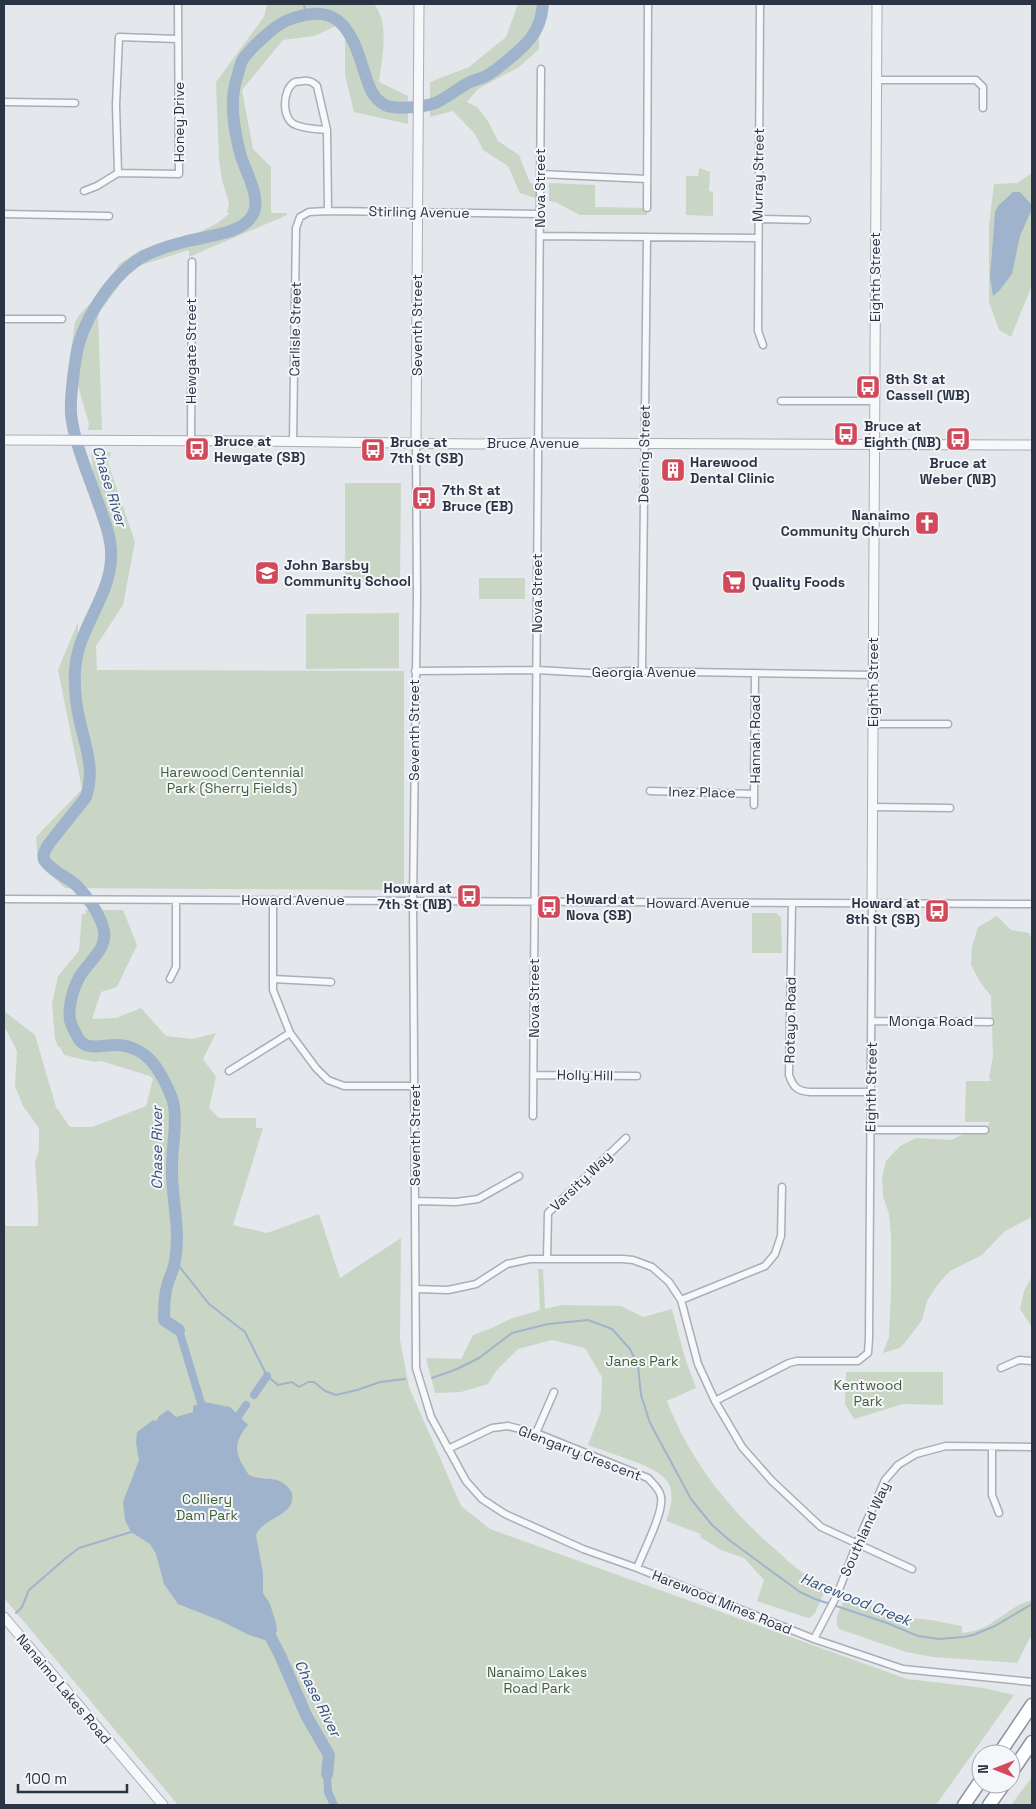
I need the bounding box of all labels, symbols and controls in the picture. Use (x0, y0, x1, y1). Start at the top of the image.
street label: Honey Drive (170, 82, 188, 162)
street label: Murray Street (748, 128, 768, 222)
street label: Nova Street (531, 148, 549, 228)
street label: Stirling Avenue (368, 202, 470, 222)
street label: Eighth Street (866, 232, 884, 322)
street label: Seventh Street (408, 274, 426, 376)
street label: Carlisle Street (285, 282, 305, 376)
street label: Hewgate Street (182, 298, 200, 404)
place label: 8th St at Cassell (WB) (886, 370, 970, 404)
bus stop icon: 8th St at Cassell (WB) (855, 374, 881, 400)
street label: Deering Street (634, 405, 654, 503)
place label: Bruce at Eighth (NB) (864, 417, 941, 451)
bus stop icon: Bruce at Eighth (NB) (833, 421, 859, 447)
bus stop icon: Bruce at Weber (NB) (945, 426, 971, 452)
place label: Bruce at Hewgate (SB) (214, 432, 305, 466)
place label: Bruce at 7th St (SB) (390, 433, 463, 467)
street label: Bruce Avenue (487, 434, 579, 452)
bus stop icon: Bruce at Hewgate (SB) (184, 436, 210, 462)
bus stop icon: Bruce at 7th St (SB) (360, 437, 386, 463)
water label: Chase River (89, 443, 132, 530)
place label: Harewood Dental Clinic (690, 453, 775, 487)
place label: Bruce at Weber (NB) (920, 454, 996, 488)
building icon: Harewood Dental Clinic (660, 457, 686, 483)
place label: 7th St at Bruce (EB) (442, 481, 513, 515)
bus stop icon: 7th St at Bruce (EB) (411, 485, 437, 511)
place label: Nanaimo Community Church (781, 506, 910, 540)
church icon: Nanaimo Community Church (914, 510, 940, 536)
street label: Nova Street (528, 553, 546, 633)
place label: John Barsby Community School (284, 556, 411, 590)
school or university icon: John Barsby Community School (254, 560, 280, 586)
supermarket icon: Quality Foods (721, 569, 747, 595)
place label: Quality Foods (752, 573, 845, 591)
street label: Eighth Street (864, 637, 882, 727)
street label: Georgia Avenue (592, 663, 696, 681)
street label: Seventh Street (405, 679, 423, 781)
street label: Hannah Road (746, 695, 764, 784)
park label: Harewood Centennial Park (Sherry Fields) (160, 763, 304, 797)
street label: Inez Place (668, 782, 736, 802)
place label: Howard at 7th St (NB) (378, 879, 452, 913)
bus stop icon: Howard at 7th St (NB) (456, 883, 482, 909)
place label: Howard at Nova (SB) (566, 890, 635, 924)
street label: Howard Avenue (241, 891, 345, 909)
bus stop icon: Howard at Nova (SB) (536, 894, 562, 920)
street label: Howard Avenue (646, 894, 750, 912)
place label: Howard at 8th St (SB) (846, 894, 920, 928)
bus stop icon: Howard at 8th St (SB) (924, 898, 950, 924)
street label: Nova Street (525, 958, 543, 1038)
street label: Rotayo Road (780, 977, 800, 1063)
street label: Monga Road (889, 1012, 973, 1030)
street label: Eighth Street (861, 1042, 881, 1132)
street label: Holly Hill (557, 1066, 613, 1084)
street label: Seventh Street (406, 1084, 424, 1186)
water label: Chase River (147, 1105, 166, 1190)
street label: Varsity Way (546, 1147, 616, 1215)
park label: Janes Park (606, 1352, 679, 1370)
park label: Kentwood Park (834, 1376, 902, 1410)
street label: Glengarry Crescent (516, 1421, 644, 1485)
street label: Southland Way (836, 1479, 894, 1579)
park label: Colliery Dam Park (176, 1490, 239, 1524)
street label: Harewood Mines Road (649, 1566, 795, 1638)
water label: Harewood Creek (798, 1568, 916, 1631)
street label: Nanaimo Lakes Road (13, 1630, 115, 1748)
water label: Chase River (291, 1656, 346, 1741)
park label: Nanaimo Lakes Road Park (487, 1663, 587, 1697)
north arrow (971, 1744, 1021, 1794)
scale bar (18, 1762, 126, 1794)
text: N (974, 1764, 992, 1774)
text: 100 m (25, 1769, 67, 1788)

